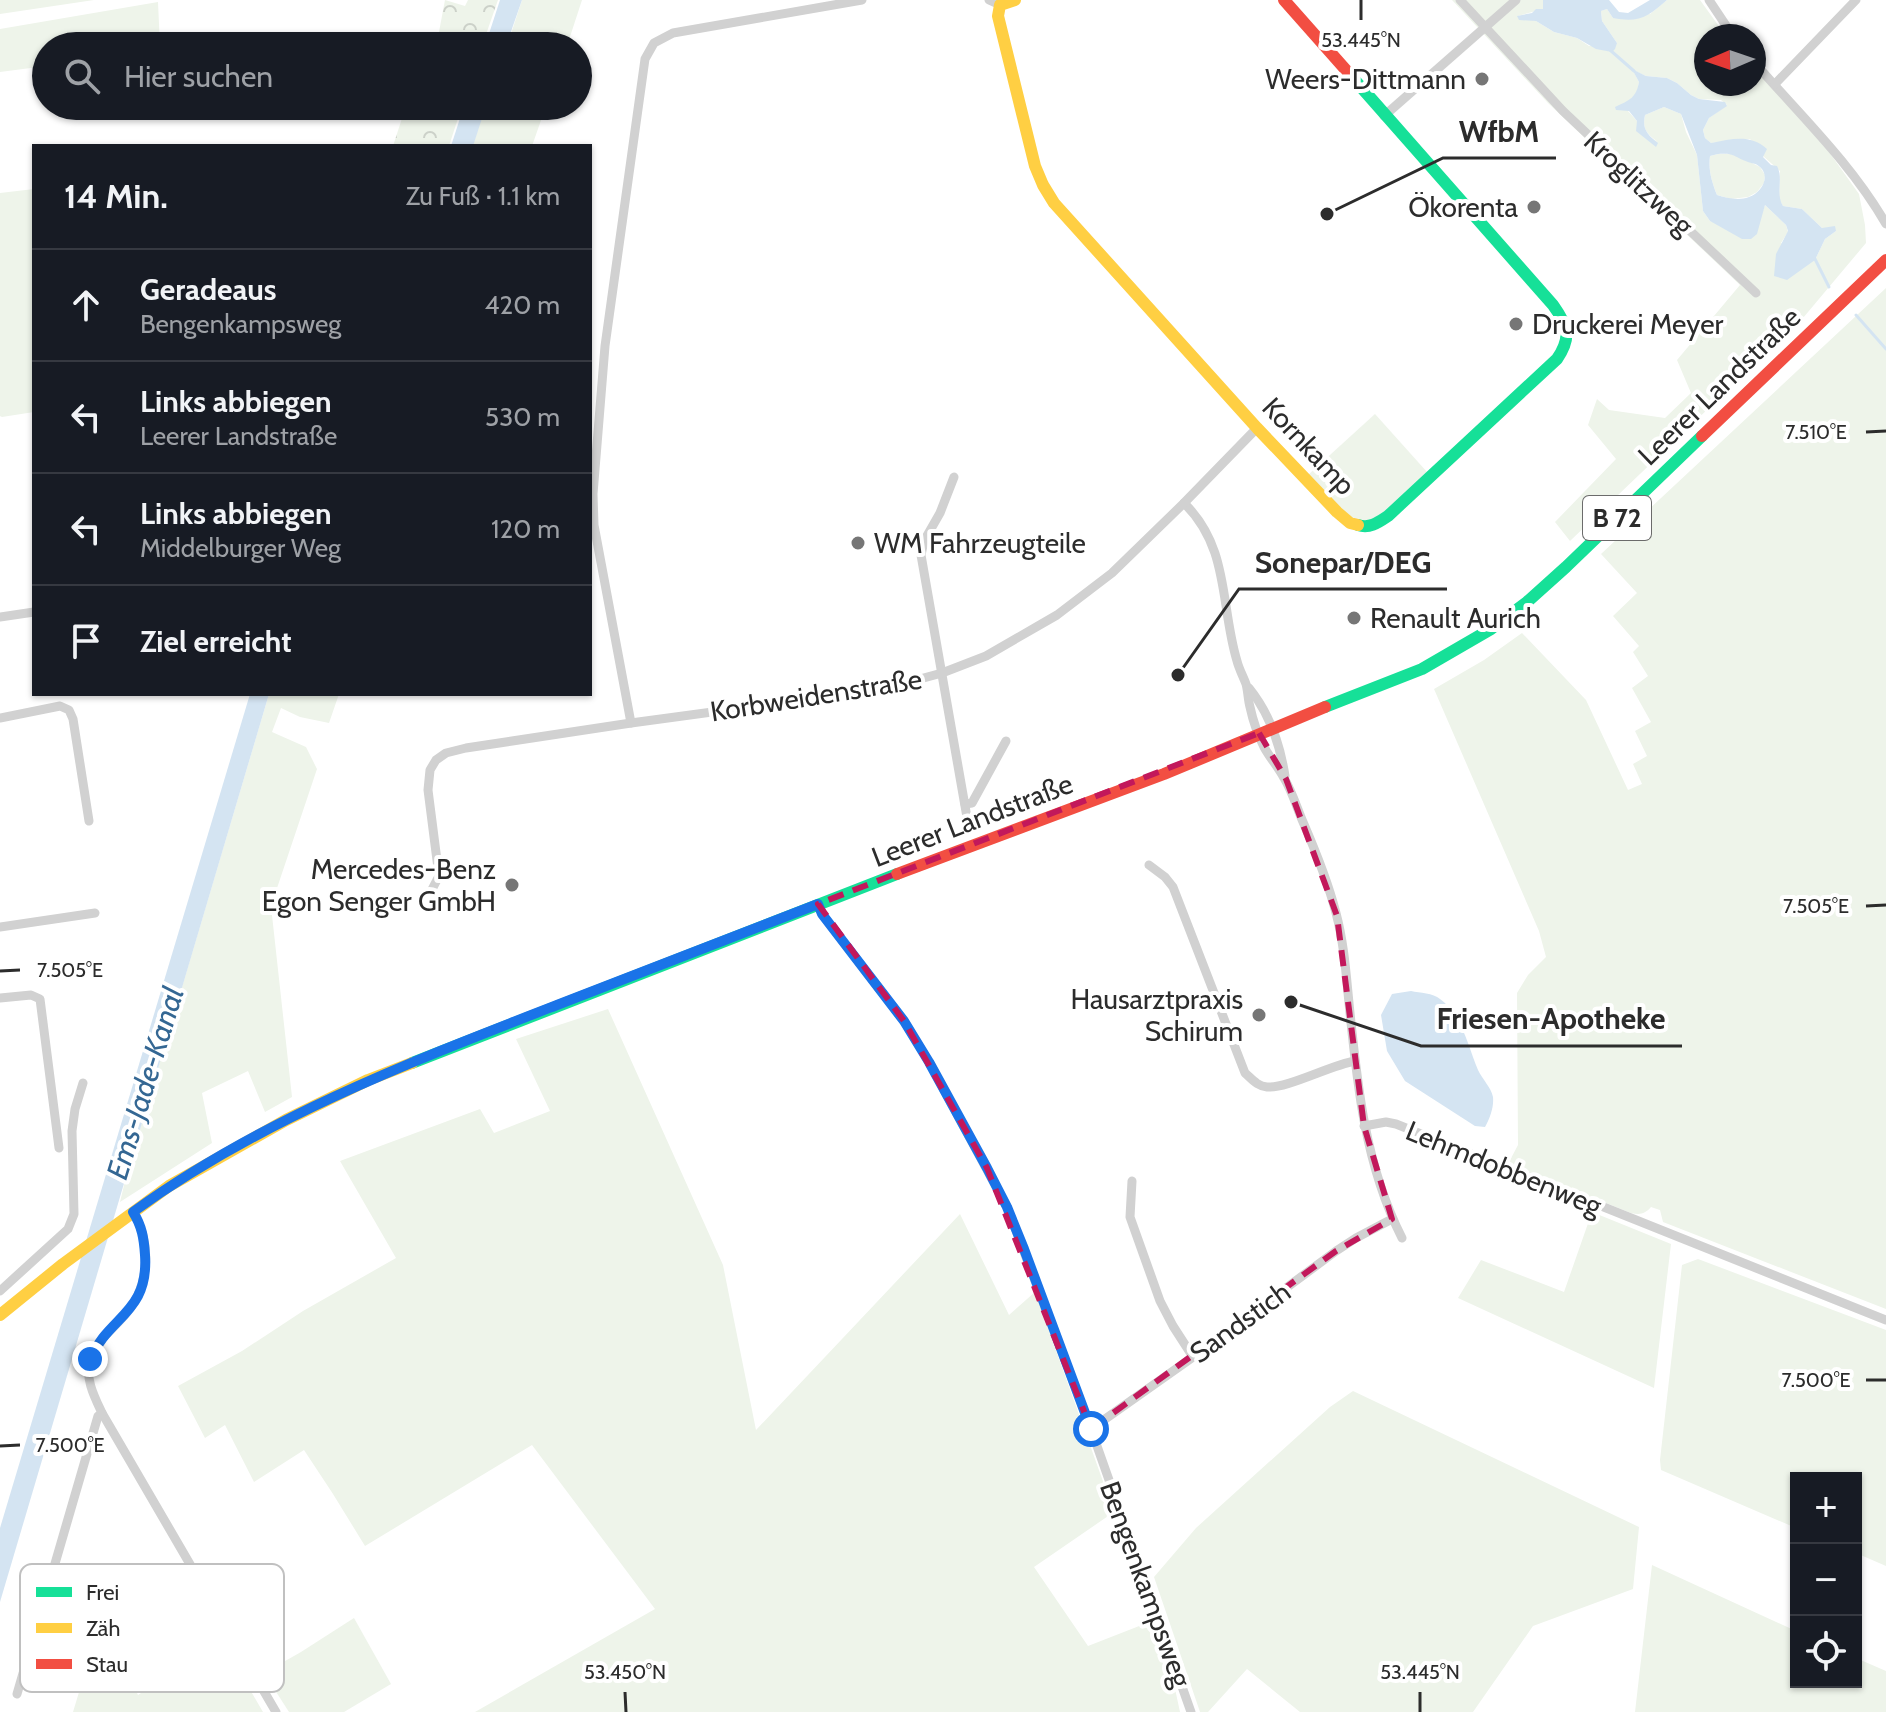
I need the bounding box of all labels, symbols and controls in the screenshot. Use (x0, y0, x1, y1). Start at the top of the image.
north arrow (1694, 24, 1766, 96)
text: 53.445°N (1321, 28, 1401, 52)
search box (32, 32, 592, 120)
icon: search (60, 54, 104, 98)
text: Hier suchen (124, 58, 273, 95)
place label: Weers-Dittmann (1265, 62, 1466, 96)
marker: Weers-Dittmann (1473, 70, 1491, 88)
callout: WfbM (1443, 104, 1556, 158)
text: WfbM (1459, 113, 1539, 150)
street label: Kroglitzweg (1577, 124, 1702, 243)
text: 14 Min. (64, 175, 168, 217)
text: Zu Fuß · 1.1 km (406, 180, 560, 212)
place label: Ökorenta (1408, 190, 1519, 224)
marker: Ökorenta (1525, 198, 1543, 216)
text: Geradeaus (140, 271, 277, 308)
icon: ahead (64, 283, 108, 327)
text: 420 m (485, 289, 560, 321)
street label: Leerer Landstraße (1631, 300, 1807, 472)
place label: Druckerei Meyer (1532, 307, 1724, 341)
text: Bengenkampsweg (140, 308, 341, 340)
marker: Druckerei Meyer (1507, 315, 1525, 333)
text: Links abbiegen (140, 383, 332, 420)
street label: Kornkamp (1255, 390, 1363, 502)
icon: left (64, 395, 108, 439)
text: 530 m (485, 401, 560, 433)
text: Leerer Landstraße (140, 420, 337, 452)
text: 7.510°E (1785, 420, 1847, 444)
text: Links abbiegen (140, 495, 332, 532)
road number: B 72 (1583, 496, 1651, 540)
icon: left (64, 507, 108, 551)
text: 120 m (491, 513, 560, 545)
place label: WM Fahrzeugteile (874, 526, 1086, 560)
text: Middelburger Weg (140, 532, 341, 564)
marker: WM Fahrzeugteile (849, 534, 867, 552)
callout: Sonepar/DEG (1239, 535, 1447, 589)
text: Sonepar/DEG (1255, 544, 1431, 581)
place label: Renault Aurich (1370, 601, 1541, 635)
marker: Renault Aurich (1345, 609, 1363, 627)
icon: arrive (64, 619, 108, 663)
text: Ziel erreicht (140, 623, 291, 660)
street label: Korbweidenstraße (708, 661, 924, 729)
street label: Leerer Landstraße (867, 766, 1077, 874)
place label: Mercedes-Benz Egon Senger GmbH (262, 852, 496, 918)
marker: Mercedes-Benz Egon Senger GmbH (503, 876, 521, 894)
text: 7.505°E (1783, 894, 1849, 918)
text: 7.505°E (37, 958, 103, 982)
water label: Ems-Jade-Kanal (98, 982, 192, 1184)
place label: Hausarztpraxis Schirum (1070, 982, 1243, 1048)
callout: Friesen-Apotheke (1421, 992, 1682, 1046)
text: Friesen-Apotheke (1437, 1000, 1665, 1037)
marker: Hausarztpraxis Schirum (1250, 1006, 1268, 1024)
street label: Lehmdobbenweg (1401, 1113, 1608, 1223)
street label: Sandstich (1183, 1274, 1297, 1370)
route end (72, 1341, 108, 1377)
text: 7.500°E (1781, 1368, 1851, 1392)
route start (1073, 1411, 1109, 1447)
text: 7.500°E (35, 1433, 105, 1457)
map controls (1790, 1472, 1862, 1688)
button: + (1790, 1472, 1862, 1544)
street label: Bengenkampsweg (1093, 1476, 1199, 1693)
button: − (1790, 1544, 1862, 1616)
legend (20, 1564, 284, 1692)
text: Frei (86, 1579, 119, 1606)
text: Zäh (86, 1615, 120, 1642)
button: locate (1790, 1616, 1862, 1688)
text: Stau (86, 1651, 128, 1678)
text: 53.450°N (584, 1660, 666, 1684)
text: 53.445°N (1380, 1660, 1460, 1684)

